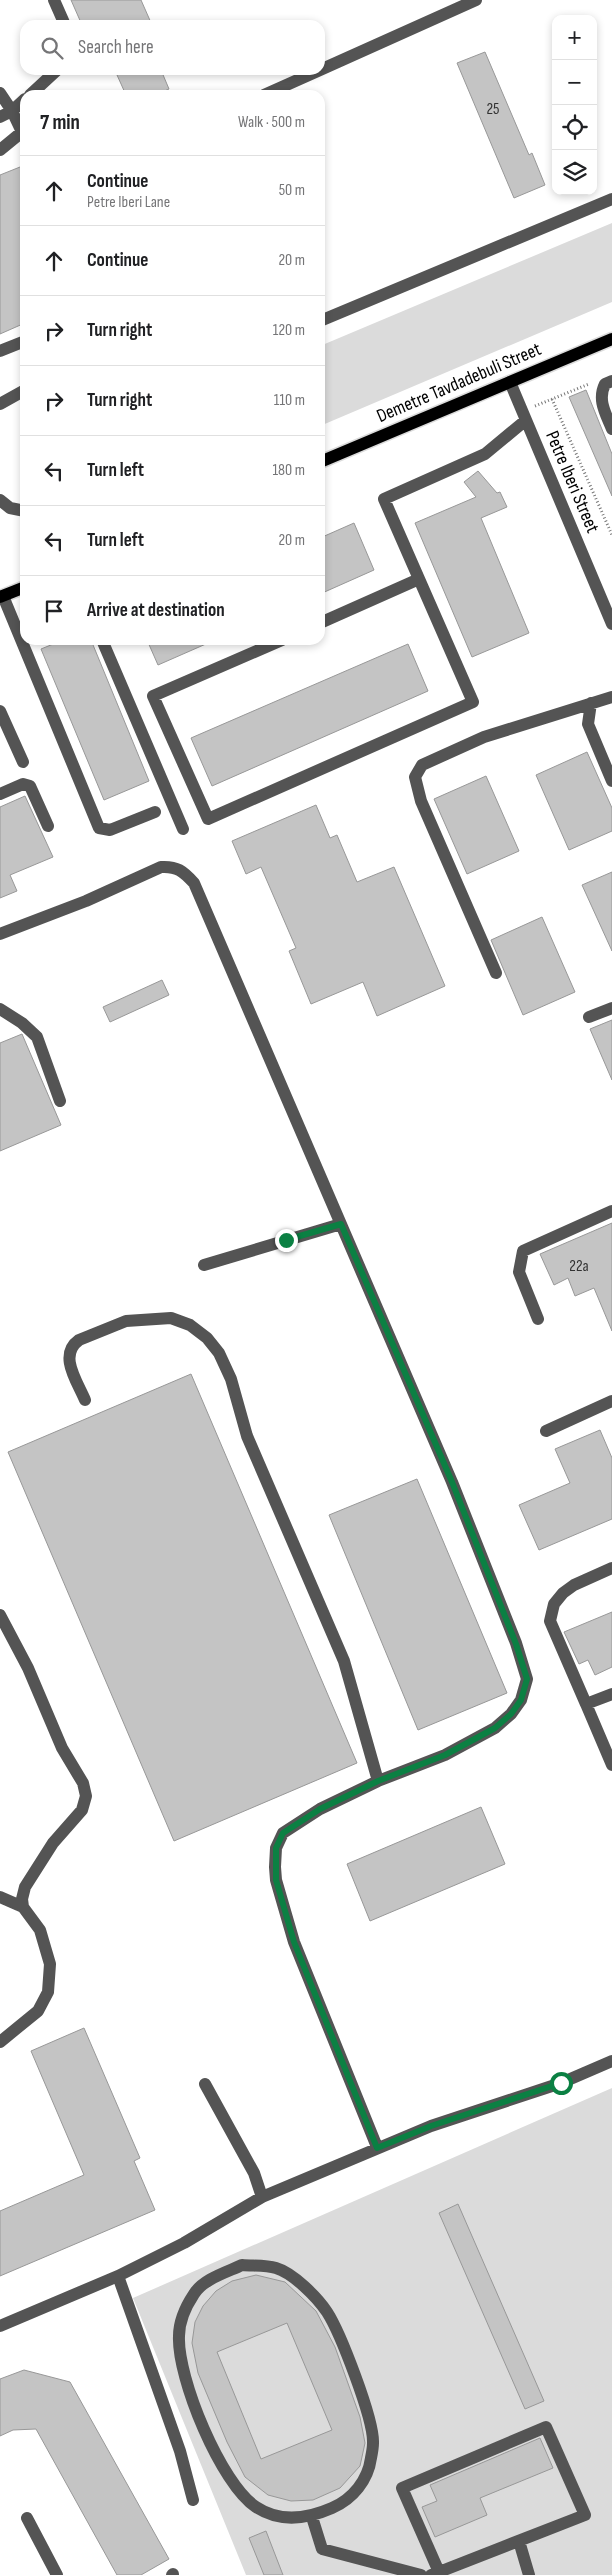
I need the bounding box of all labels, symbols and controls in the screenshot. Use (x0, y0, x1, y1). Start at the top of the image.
map controls (552, 15, 597, 195)
button: + (552, 15, 597, 60)
search box (20, 20, 325, 75)
icon: search (38, 34, 66, 62)
text: Search here (78, 36, 154, 59)
button: − (552, 60, 597, 105)
house number: 25 (486, 100, 500, 119)
button: locate (552, 105, 597, 150)
text: 7 min (40, 110, 80, 135)
text: Walk · 500 m (238, 113, 305, 132)
button: layers (552, 150, 597, 195)
text: Continue (87, 170, 148, 193)
icon: ahead (40, 177, 68, 205)
text: 50 m (279, 181, 305, 200)
text: Petre Iberi Lane (87, 193, 170, 212)
icon: ahead (40, 247, 68, 275)
text: Continue (87, 249, 148, 272)
text: 20 m (278, 251, 305, 270)
icon: right (40, 317, 68, 345)
text: Turn right (87, 319, 152, 342)
text: 120 m (273, 321, 305, 340)
street label: Demetre Tavdadebuli Street (373, 338, 545, 428)
icon: right (40, 387, 68, 415)
text: Turn right (87, 389, 152, 412)
text: 110 m (274, 391, 305, 410)
street label: Petre Iberi Street (540, 427, 604, 537)
icon: left (40, 457, 68, 485)
text: Turn left (87, 459, 144, 482)
text: 180 m (272, 461, 305, 480)
icon: left (40, 527, 68, 555)
text: Turn left (87, 529, 144, 552)
text: 20 m (278, 531, 305, 550)
icon: arrive (40, 597, 68, 625)
text: Arrive at destination (87, 599, 225, 622)
route end (275, 1229, 298, 1252)
house number: 22a (569, 1257, 589, 1276)
route start (550, 2072, 573, 2095)

